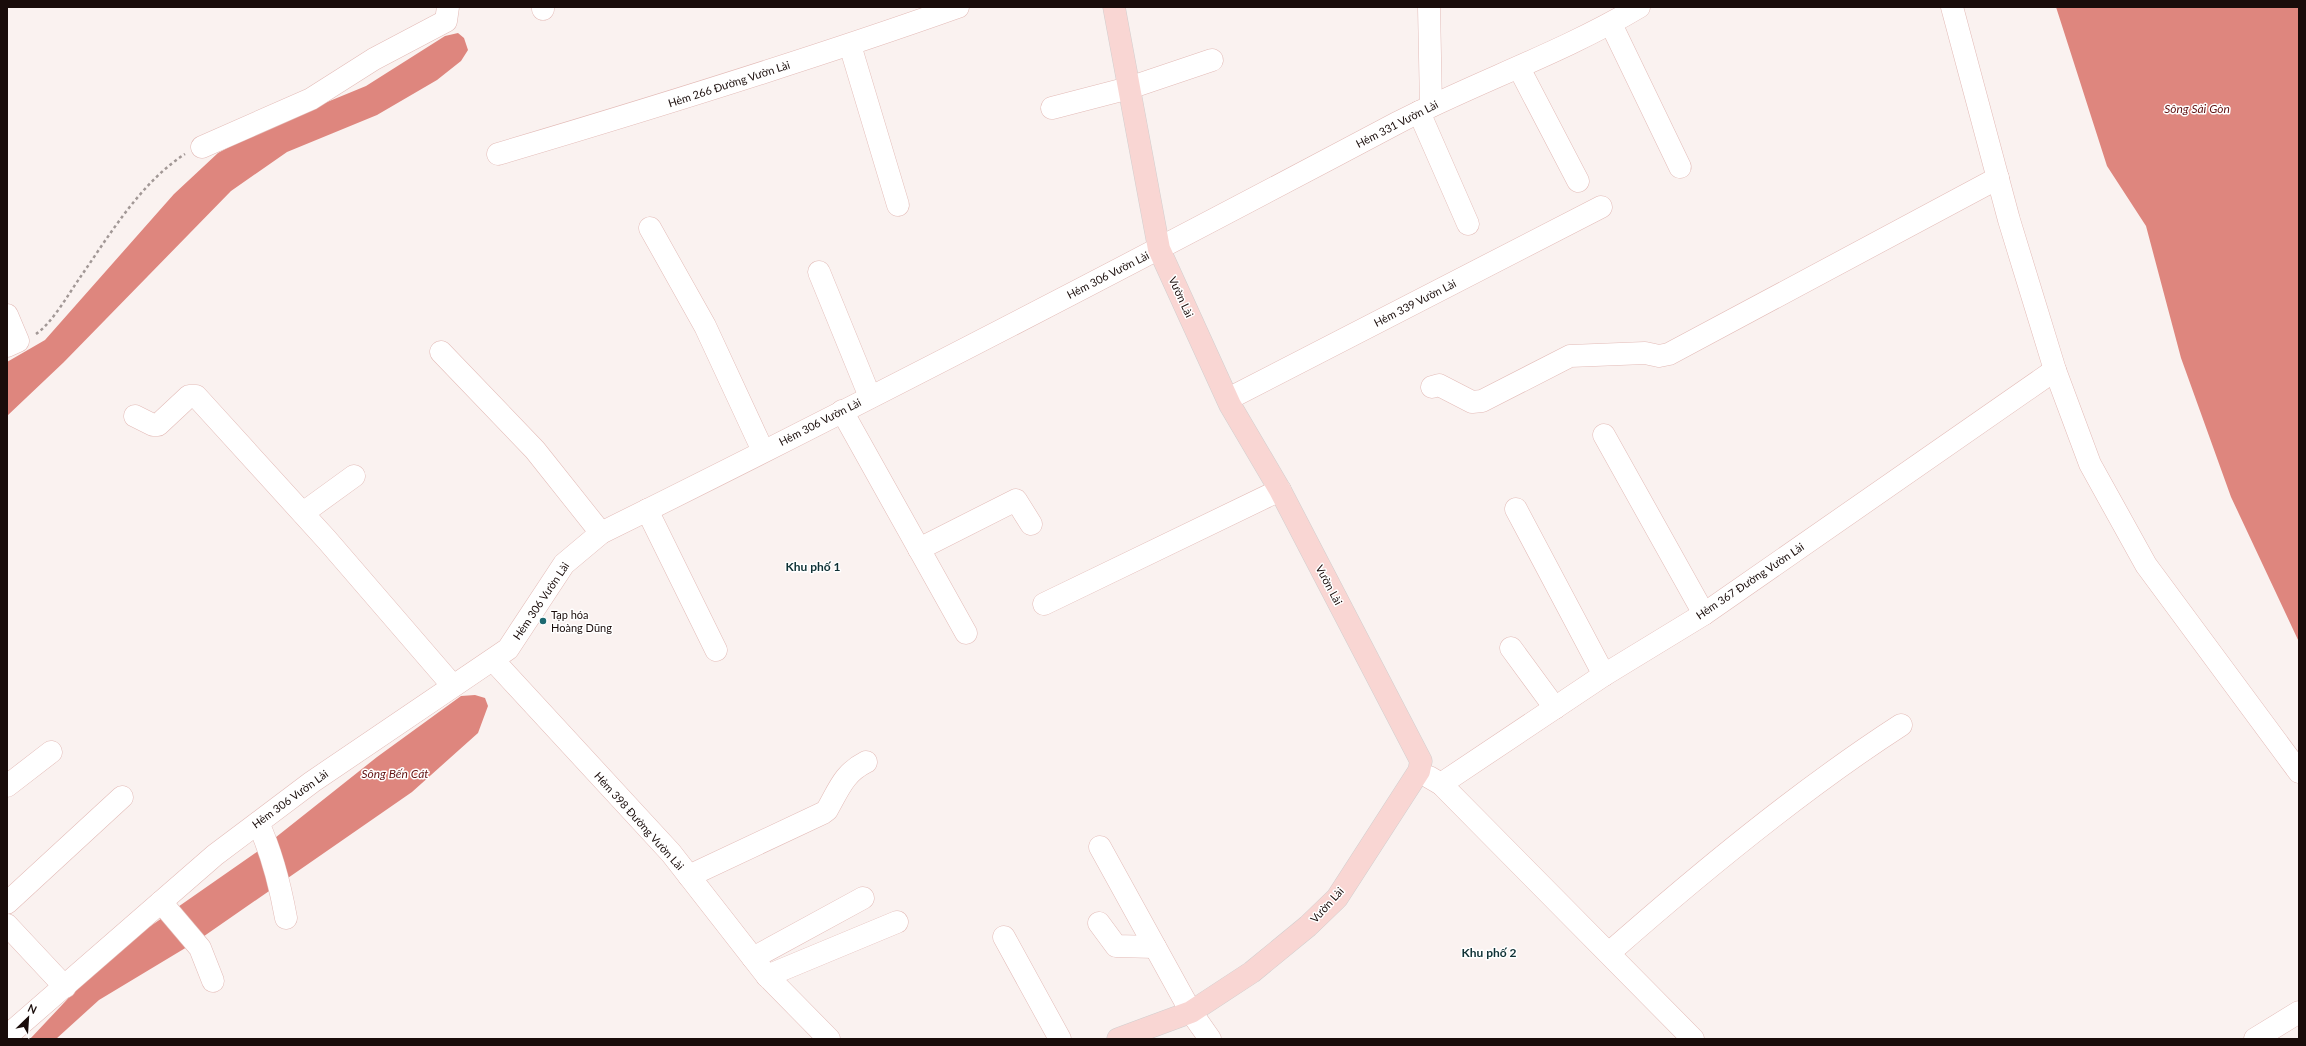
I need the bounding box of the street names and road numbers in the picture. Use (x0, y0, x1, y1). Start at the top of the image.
street label: Hẻm 266 Đường Vườn Lài (666, 58, 792, 109)
street label: Hẻm 331 Vườn Lài (1353, 97, 1440, 150)
street label: Hẻm 306 Vườn Lài (1064, 248, 1151, 301)
street label: Vườn Lài (1166, 274, 1197, 319)
street label: Hẻm 339 Vườn Lài (1371, 276, 1458, 329)
street label: Hẻm 306 Vườn Lài (776, 395, 863, 448)
street label: Hẻm 367 Đường Vườn Lài (1693, 539, 1806, 622)
street label: Hẻm 306 Vườn Lài (510, 559, 572, 642)
street label: Vườn Lài (1314, 563, 1346, 607)
street label: Hẻm 306 Vườn Lài (249, 766, 331, 831)
street label: Hẻm 398 Đường Vườn Lài (592, 769, 687, 873)
street label: Vườn Lài (1307, 884, 1346, 925)

